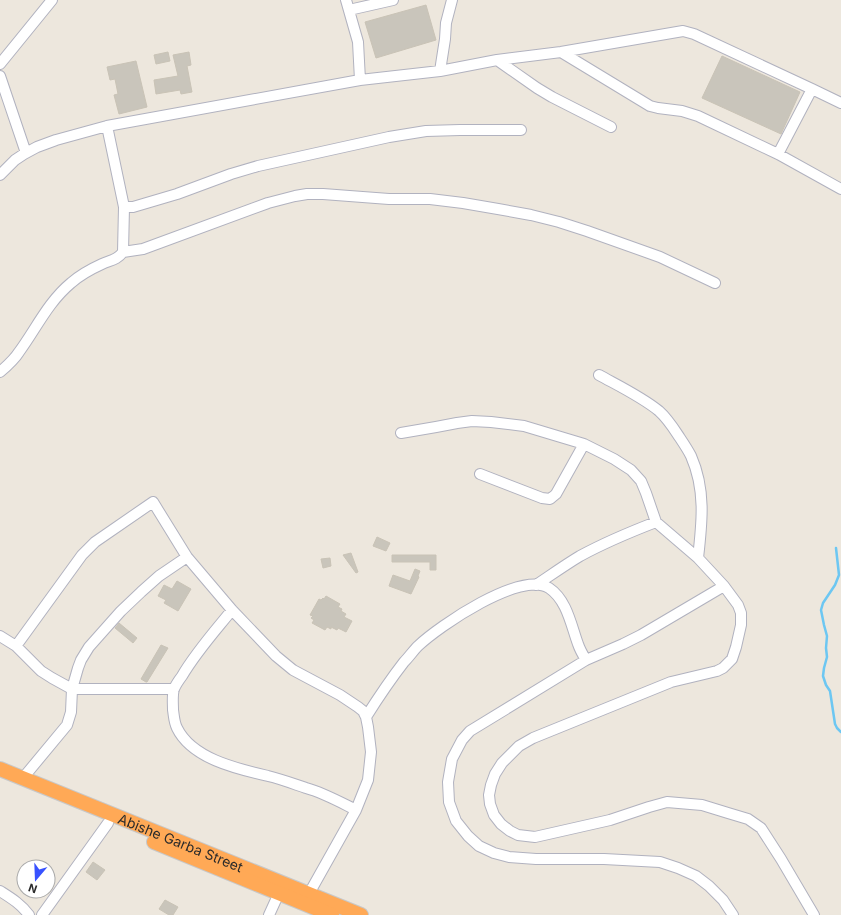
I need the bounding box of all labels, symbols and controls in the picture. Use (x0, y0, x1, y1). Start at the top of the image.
street label: Abishe Garba Street (116, 809, 246, 875)
north arrow (16, 859, 56, 899)
text: N (26, 880, 39, 896)

